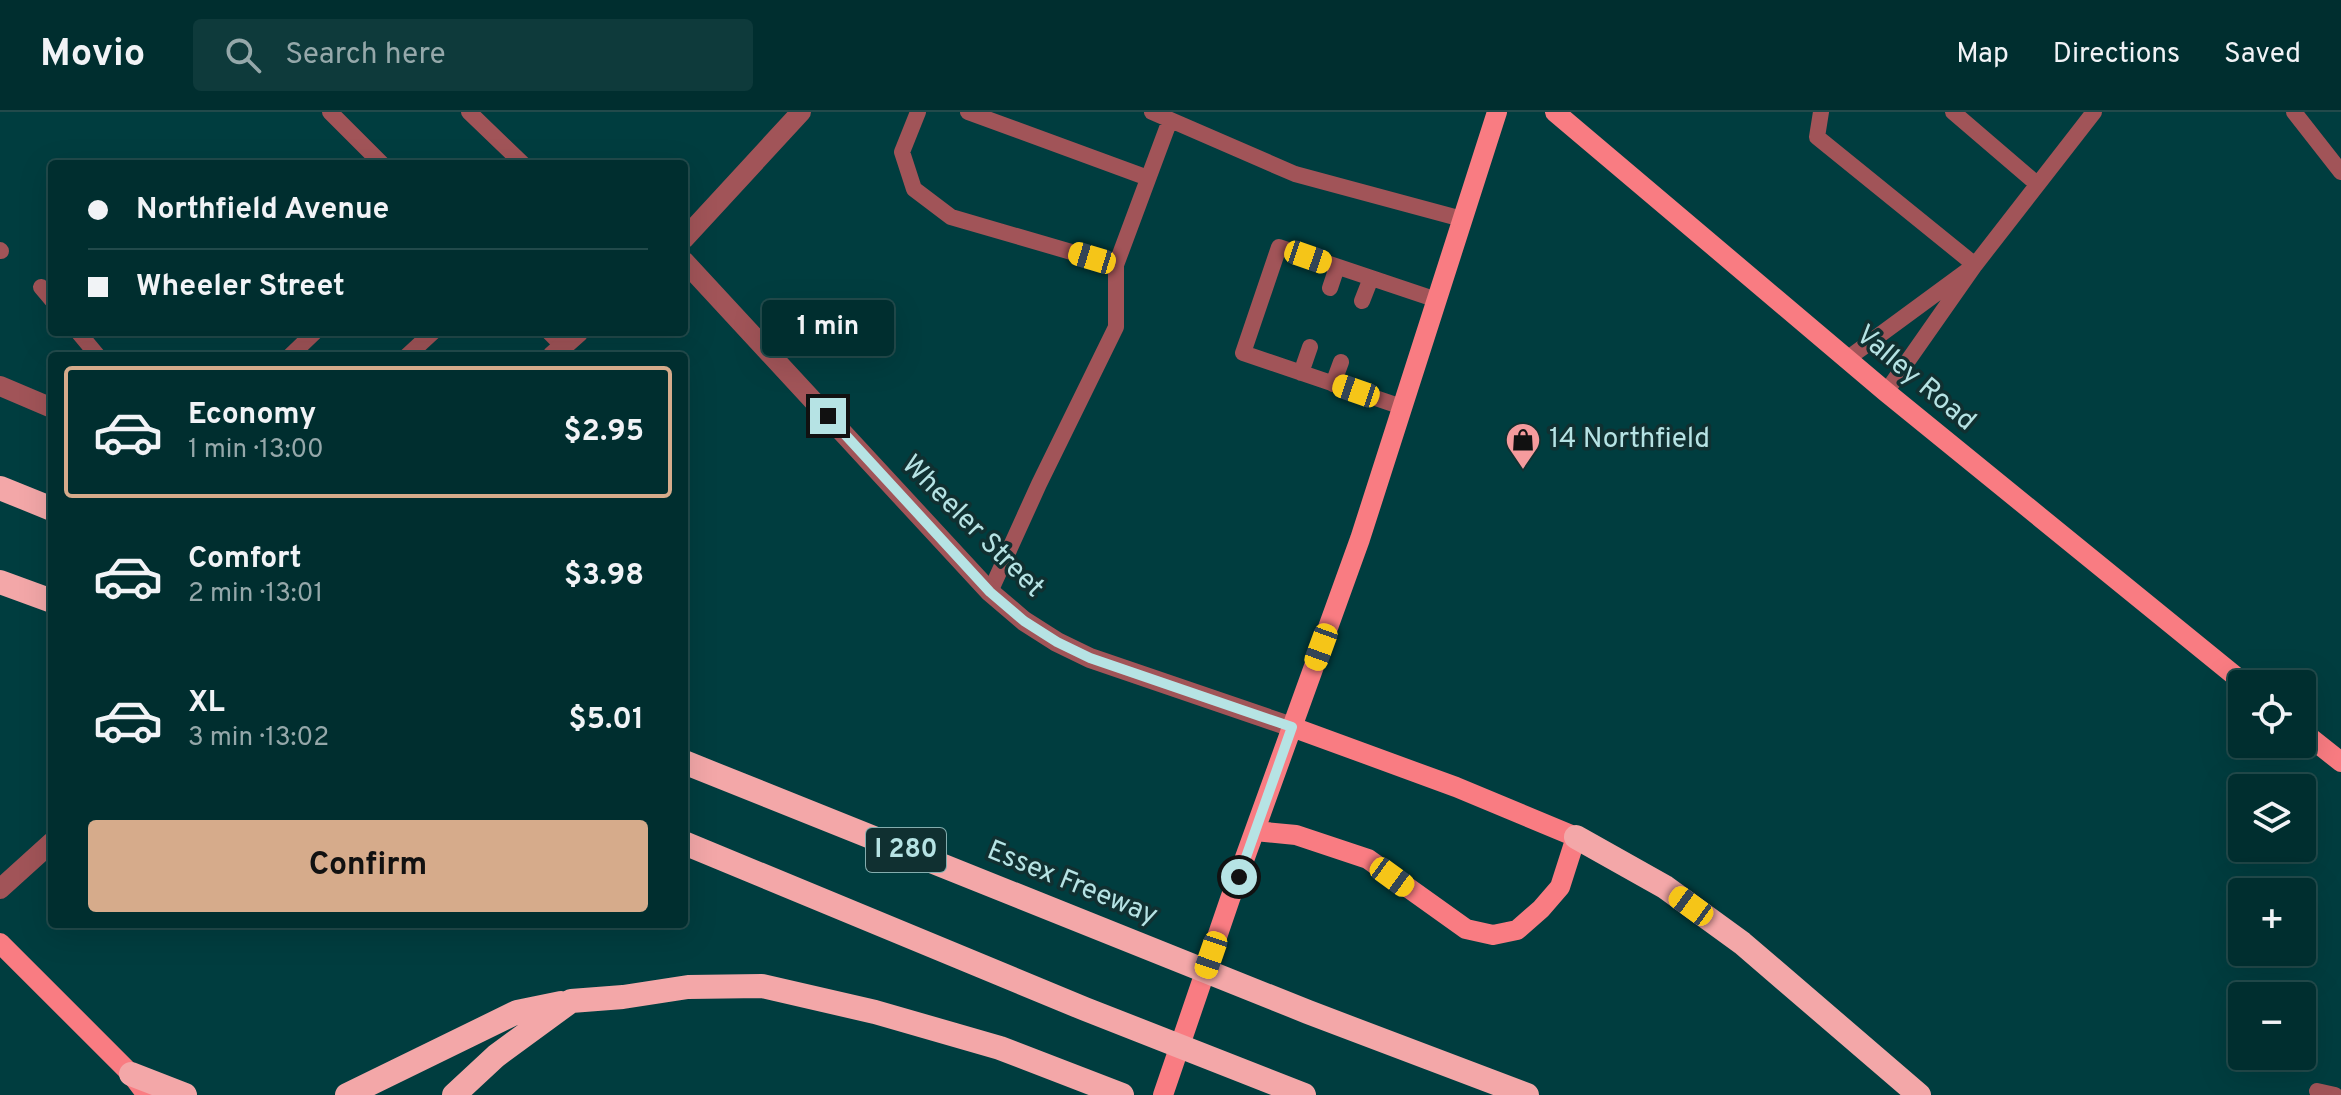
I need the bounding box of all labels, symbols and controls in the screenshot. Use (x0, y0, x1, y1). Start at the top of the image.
search box (193, 19, 753, 91)
text: Movio (40, 31, 145, 80)
icon: search (221, 33, 265, 77)
text: Search here (285, 37, 446, 74)
text: Map (1956, 37, 2009, 73)
text: Directions (2053, 37, 2180, 73)
text: Saved (2224, 37, 2301, 73)
text: Northfield Avenue (136, 192, 389, 229)
car (1281, 238, 1335, 276)
car (1066, 240, 1118, 276)
text: Wheeler Street (136, 269, 345, 306)
callout: 1 min (762, 300, 894, 356)
text: 1 min (797, 311, 859, 344)
street label: Valley Road (1847, 318, 1983, 440)
car (1329, 372, 1383, 410)
icon: car (92, 396, 164, 468)
text: Economy (188, 397, 316, 434)
route end (810, 398, 846, 434)
text: $2.95 (563, 414, 644, 451)
shop icon: 14 Northfield (1504, 421, 1542, 471)
place label: 14 Northfield (1549, 422, 1710, 458)
text: 1 min · 13:00 (188, 434, 324, 467)
street label: Wheeler Street (893, 448, 1051, 606)
icon: car (92, 540, 164, 612)
text: Comfort (188, 541, 301, 578)
text: $3.98 (564, 558, 644, 595)
text: 2 min · 13:01 (188, 578, 323, 611)
car (1302, 620, 1340, 674)
map controls (2228, 670, 2316, 1070)
button: locate (2228, 670, 2316, 758)
icon: car (92, 684, 164, 756)
text: XL (188, 685, 225, 722)
text: $5.01 (569, 702, 644, 739)
text: 3 min · 13:02 (188, 722, 329, 755)
button: layers (2228, 774, 2316, 862)
button: Confirm (88, 820, 648, 912)
road number: I 280 (866, 828, 946, 872)
street label: Essex Freeway (981, 833, 1163, 935)
car (1366, 853, 1418, 901)
route start (1221, 859, 1257, 895)
button: + (2228, 878, 2316, 966)
car (1665, 882, 1717, 930)
car (1192, 928, 1230, 982)
button: − (2228, 982, 2316, 1070)

